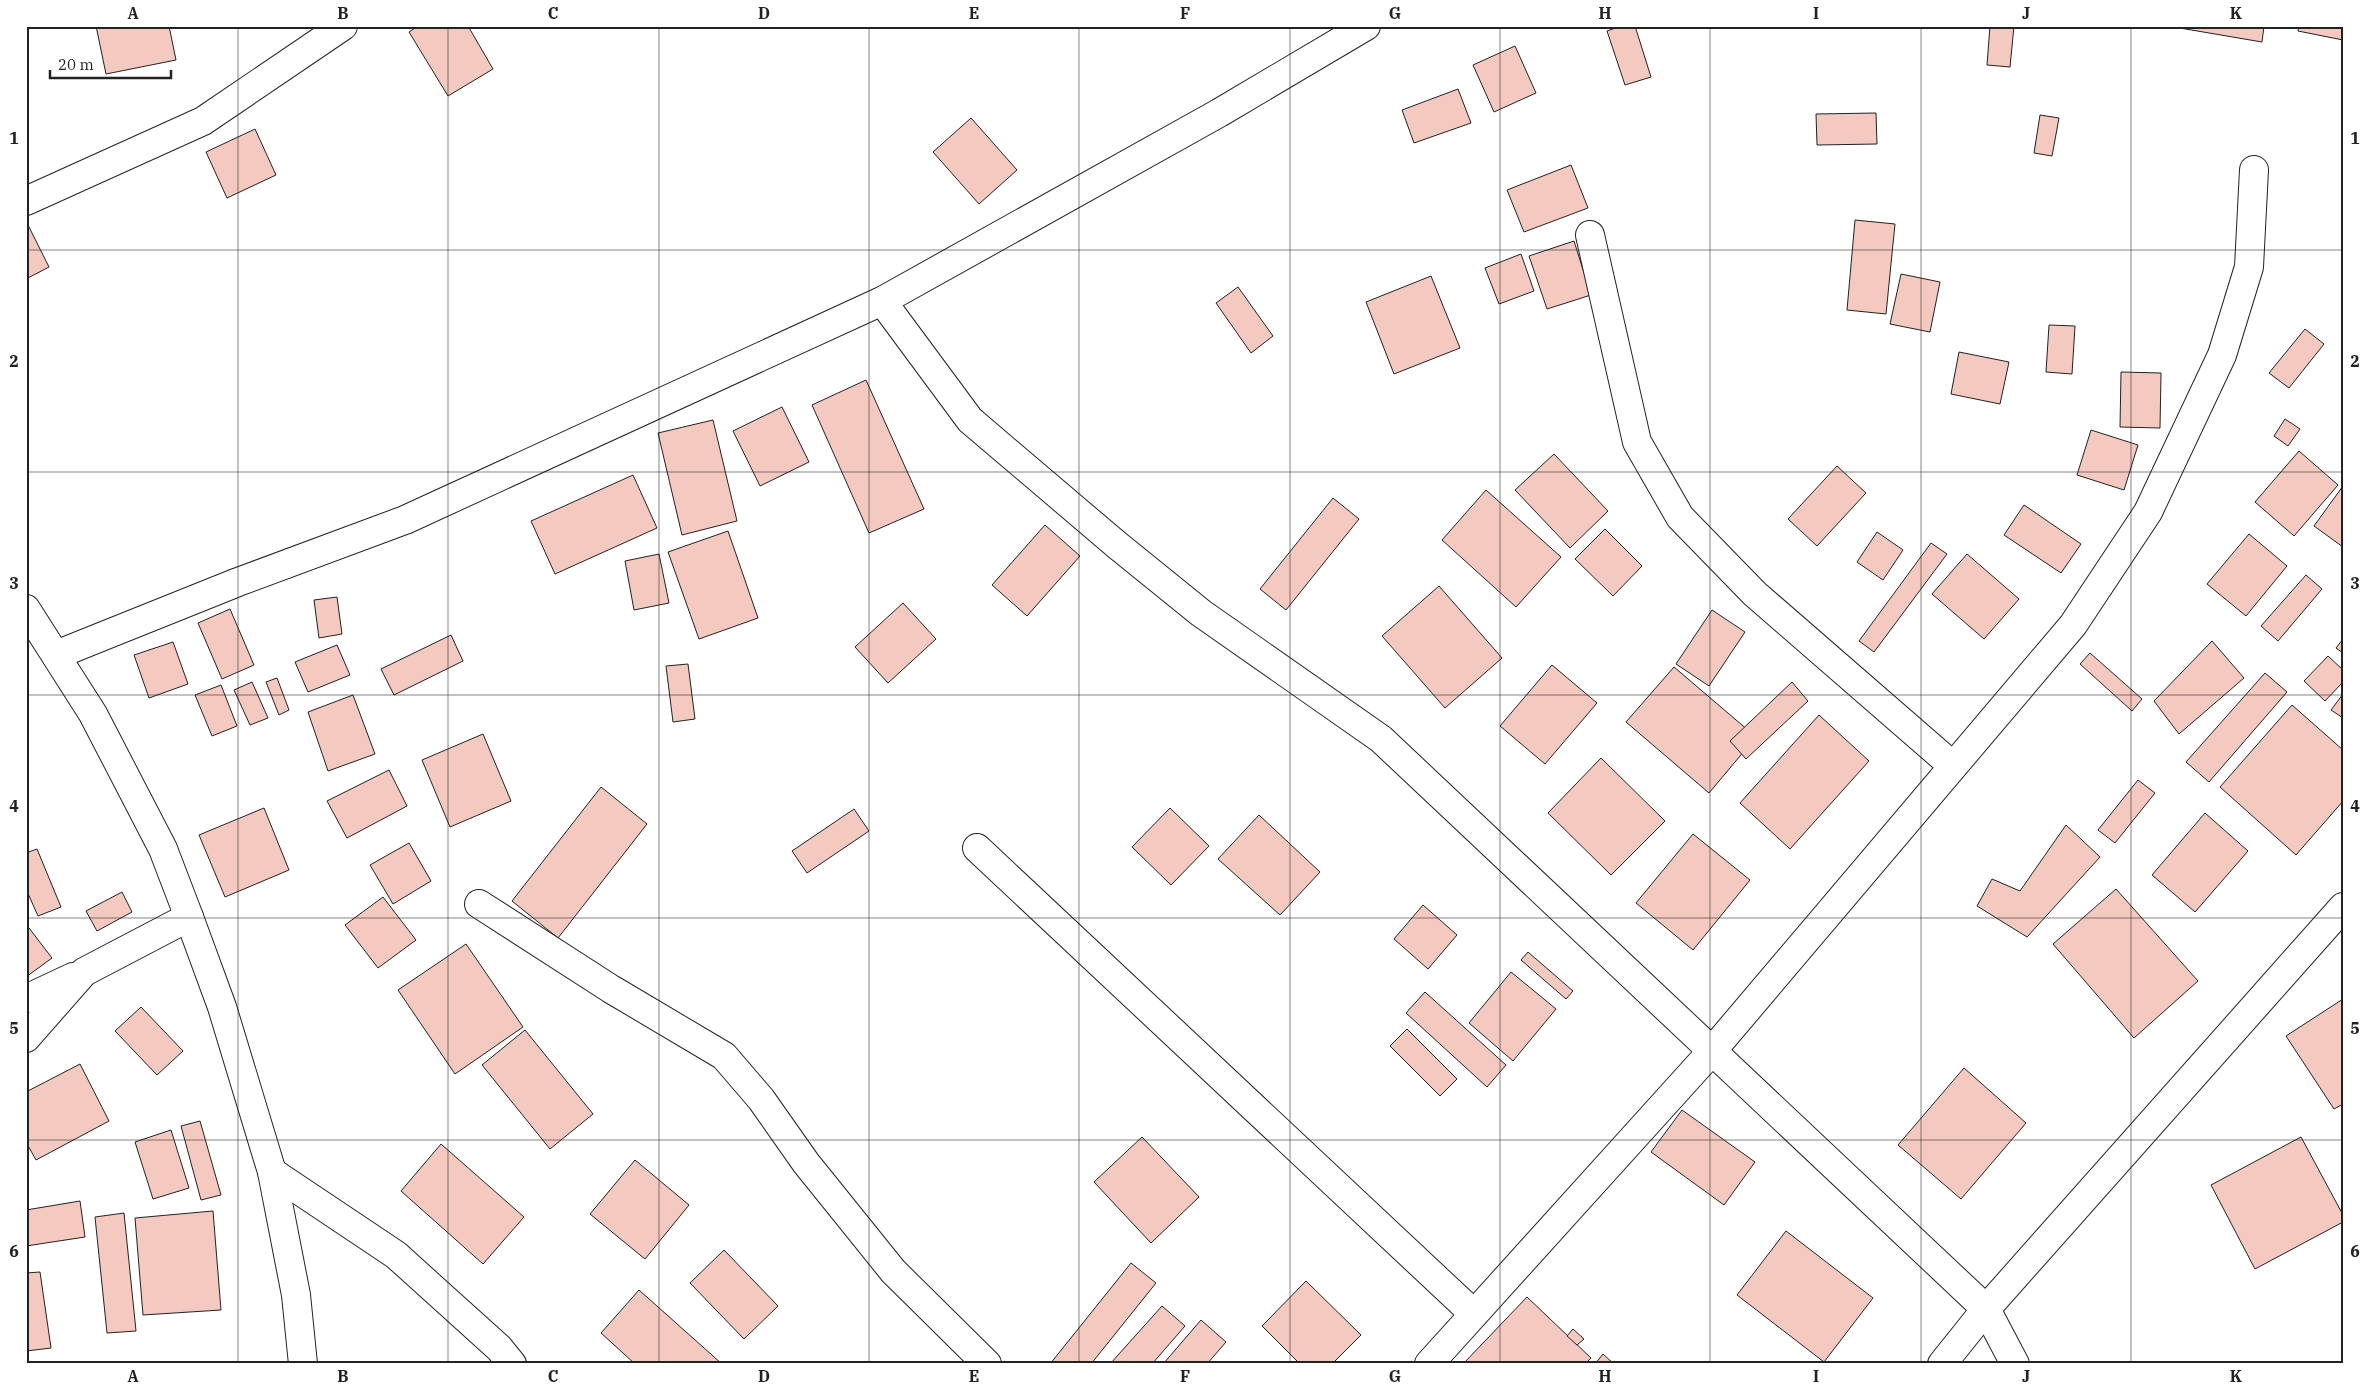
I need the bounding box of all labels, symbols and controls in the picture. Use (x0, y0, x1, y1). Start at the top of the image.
text: A (127, 3, 139, 23)
text: B (337, 3, 349, 23)
text: C (548, 3, 558, 23)
text: D (758, 3, 770, 23)
text: E (969, 3, 979, 23)
text: F (1180, 3, 1190, 23)
text: G (1389, 3, 1401, 23)
text: H (1599, 3, 1612, 23)
text: I (1813, 3, 1819, 23)
text: J (2022, 3, 2030, 23)
text: K (2230, 3, 2243, 23)
scale bar (50, 48, 171, 80)
text: 20 m (58, 55, 94, 74)
text: 1 (9, 128, 19, 148)
text: 1 (2350, 128, 2360, 148)
text: 2 (9, 351, 19, 371)
text: 2 (2350, 351, 2360, 371)
text: 3 (9, 573, 19, 593)
text: 3 (2350, 573, 2360, 593)
text: 4 (9, 796, 19, 816)
text: 4 (2350, 796, 2360, 816)
text: 5 (9, 1018, 19, 1038)
text: 5 (2350, 1018, 2360, 1038)
text: 6 (9, 1241, 19, 1261)
text: 6 (2350, 1241, 2360, 1261)
text: A (127, 1366, 139, 1386)
text: B (337, 1366, 349, 1386)
text: C (548, 1366, 558, 1386)
text: D (758, 1366, 770, 1386)
text: E (969, 1366, 979, 1386)
text: F (1180, 1366, 1190, 1386)
text: G (1389, 1366, 1401, 1386)
text: H (1599, 1366, 1612, 1386)
text: I (1813, 1366, 1819, 1386)
text: J (2022, 1366, 2030, 1386)
text: K (2230, 1366, 2243, 1386)

